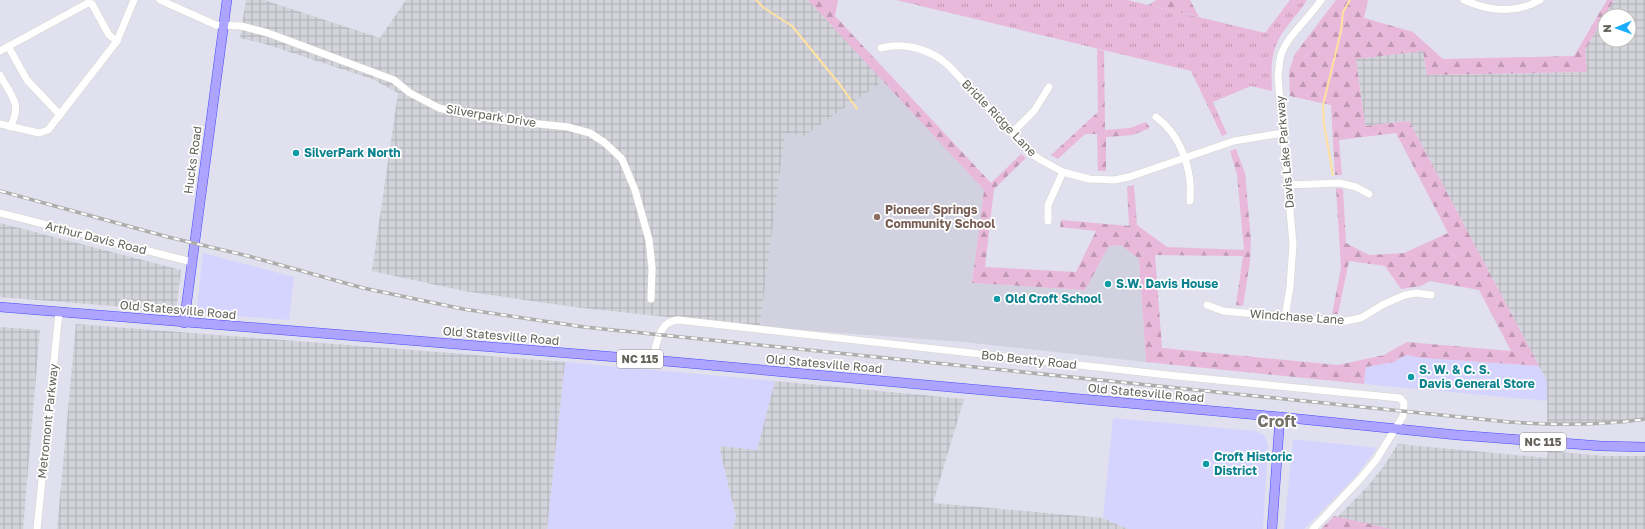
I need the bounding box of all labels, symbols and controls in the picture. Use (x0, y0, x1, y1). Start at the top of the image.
north arrow (1597, 8, 1637, 48)
text: N (1600, 24, 1613, 33)
street label: Bridle Ridge Lane (959, 76, 1040, 159)
street label: Davis Lake Parkway (1272, 95, 1297, 209)
street label: Silverpark Drive (445, 101, 537, 130)
street label: Hucks Road (180, 125, 205, 195)
place label: SilverPark North (304, 145, 401, 160)
marker: SilverPark North (291, 148, 301, 158)
place label: Pioneer Springs Community School (885, 202, 995, 231)
marker: Pioneer Springs Community School (872, 212, 882, 222)
street label: Arthur Davis Road (44, 218, 148, 257)
place label: S.W. Davis House (1116, 276, 1218, 291)
marker: S.W. Davis House (1103, 279, 1113, 289)
place label: Old Croft School (1005, 291, 1102, 306)
marker: Old Croft School (992, 294, 1002, 304)
street label: Old Statesville Road (119, 297, 237, 322)
street label: Windchase Lane (1249, 306, 1345, 327)
street label: Old Statesville Road (442, 323, 560, 348)
street label: Bob Beatty Road (980, 347, 1078, 372)
road number: NC 115 (617, 350, 663, 368)
street label: Old Statesville Road (765, 351, 883, 376)
street label: Metromont Parkway (34, 362, 61, 479)
place label: S. W. & C. S. Davis General Store (1419, 362, 1535, 391)
marker: S. W. & C. S. Davis General Store (1406, 372, 1416, 382)
street label: Old Statesville Road (1087, 380, 1205, 405)
district label: Croft (1257, 411, 1297, 431)
road number: NC 115 (1520, 433, 1566, 451)
place label: Croft Historic District (1214, 449, 1293, 478)
marker: Croft Historic District (1201, 459, 1211, 469)

